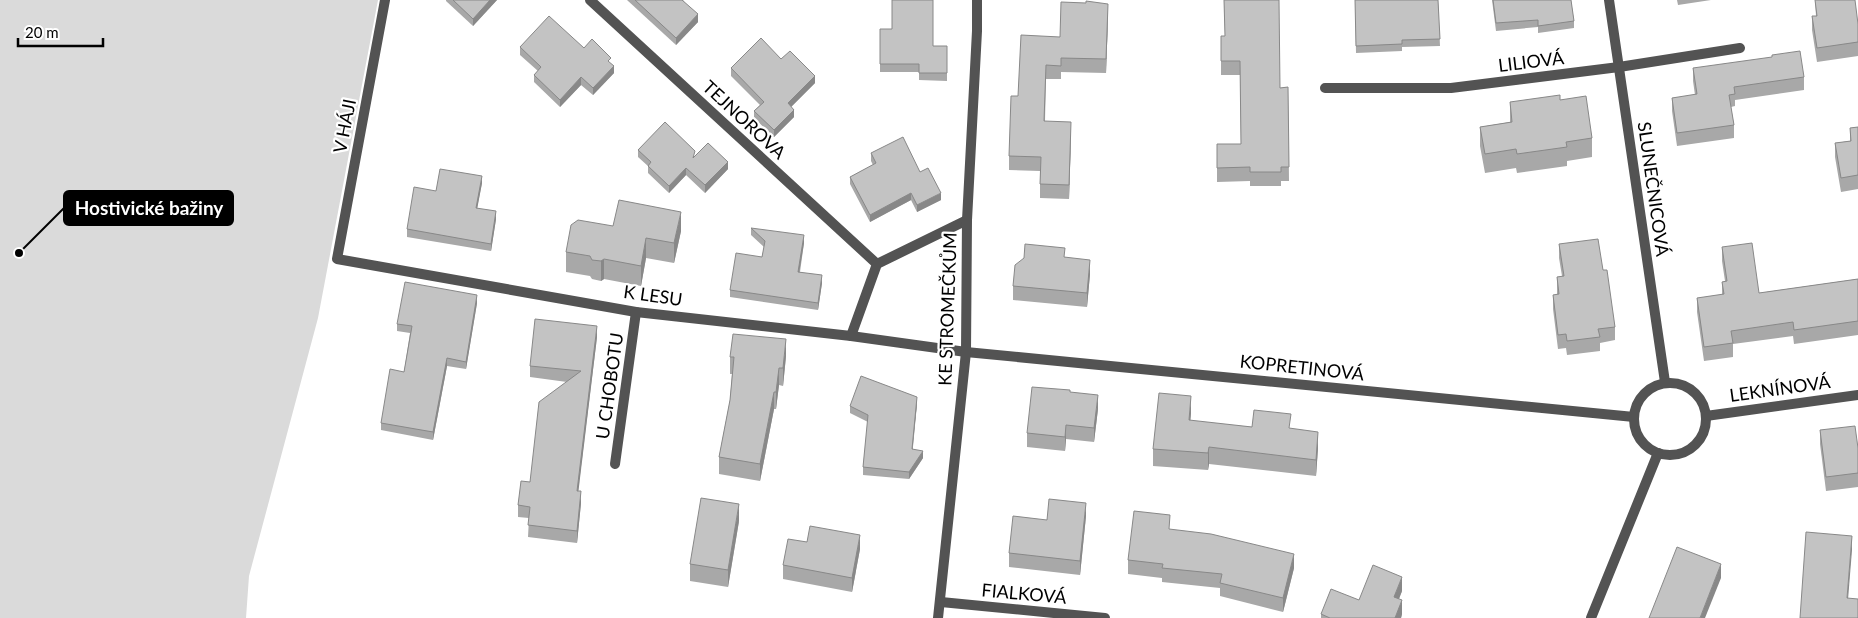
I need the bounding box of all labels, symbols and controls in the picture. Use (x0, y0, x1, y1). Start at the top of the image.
scale bar (18, 15, 102, 47)
text: 20 m (25, 23, 59, 41)
street label: LILIOVÁ (1497, 46, 1566, 76)
street label: TEJNOROVA (699, 75, 791, 164)
street label: V HÁJI (328, 97, 360, 155)
street label: SLUNEČNICOVÁ (1634, 120, 1674, 258)
callout: Hostivické bažiny (64, 191, 233, 225)
text: Hostivické bažiny (75, 196, 224, 219)
street label: KE STROMEČKŮM (933, 232, 961, 386)
street label: K LESU (622, 280, 684, 310)
street label: U CHOBOTU (591, 331, 627, 441)
street label: KOPRETINOVÁ (1239, 350, 1366, 385)
street label: LEKNÍNOVÁ (1728, 370, 1832, 406)
street label: FIALKOVÁ (981, 578, 1068, 608)

